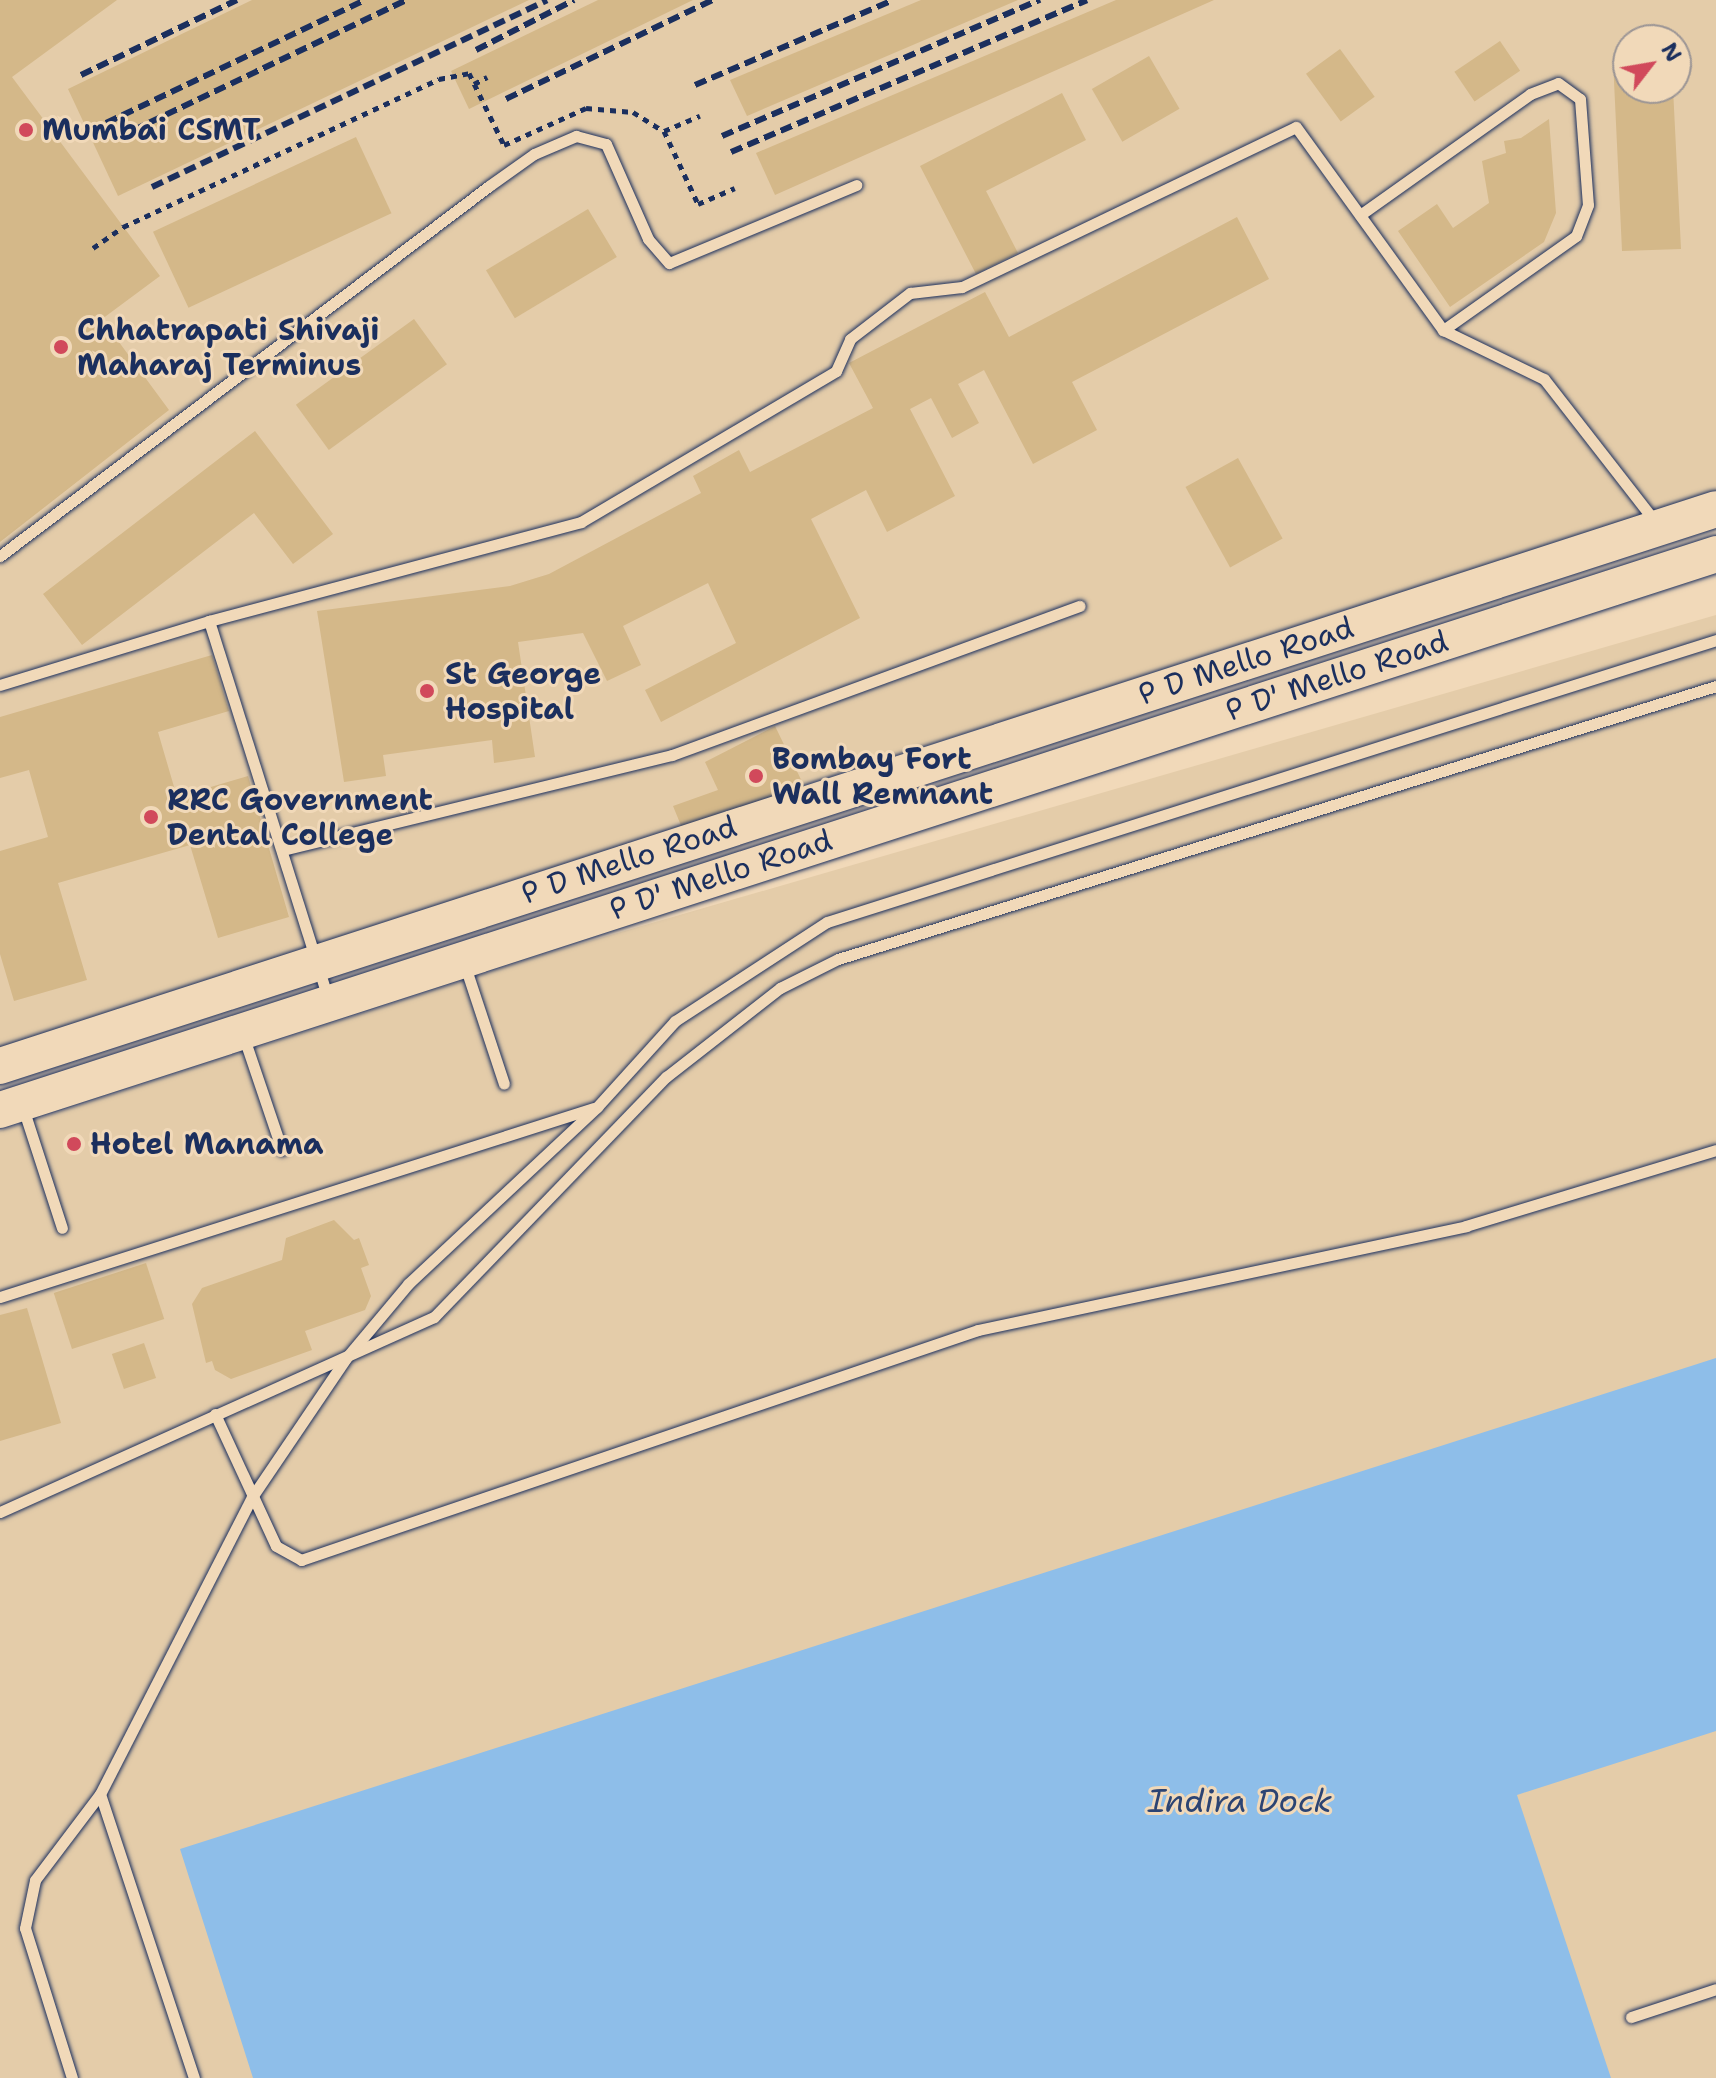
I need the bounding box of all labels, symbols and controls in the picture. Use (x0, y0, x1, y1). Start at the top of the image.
north arrow (1612, 24, 1692, 104)
text: N (1654, 37, 1688, 67)
place label: Mumbai CSMT (42, 112, 261, 148)
marker: Mumbai CSMT (17, 121, 35, 139)
place label: Chhatrapati Shivaji Maharaj Terminus (77, 312, 379, 382)
marker: Chhatrapati Shivaji Maharaj Terminus (52, 338, 70, 356)
street label: P D Mello Road (1134, 609, 1358, 713)
street label: P D' Mello Road (1221, 623, 1453, 729)
place label: St George Hospital (445, 656, 601, 726)
marker: St George Hospital (416, 680, 438, 702)
place label: Bombay Fort Wall Remnant (772, 741, 993, 812)
marker: Bombay Fort Wall Remnant (747, 767, 765, 785)
place label: RRC Government Dental College (167, 782, 433, 852)
marker: RRC Government Dental College (142, 808, 160, 826)
street label: P D Mello Road (517, 808, 741, 912)
street label: P D' Mello Road (605, 822, 837, 928)
place label: Hotel Manama (90, 1126, 324, 1162)
marker: Hotel Manama (65, 1135, 83, 1153)
water label: Indira Dock (1148, 1782, 1332, 1820)

